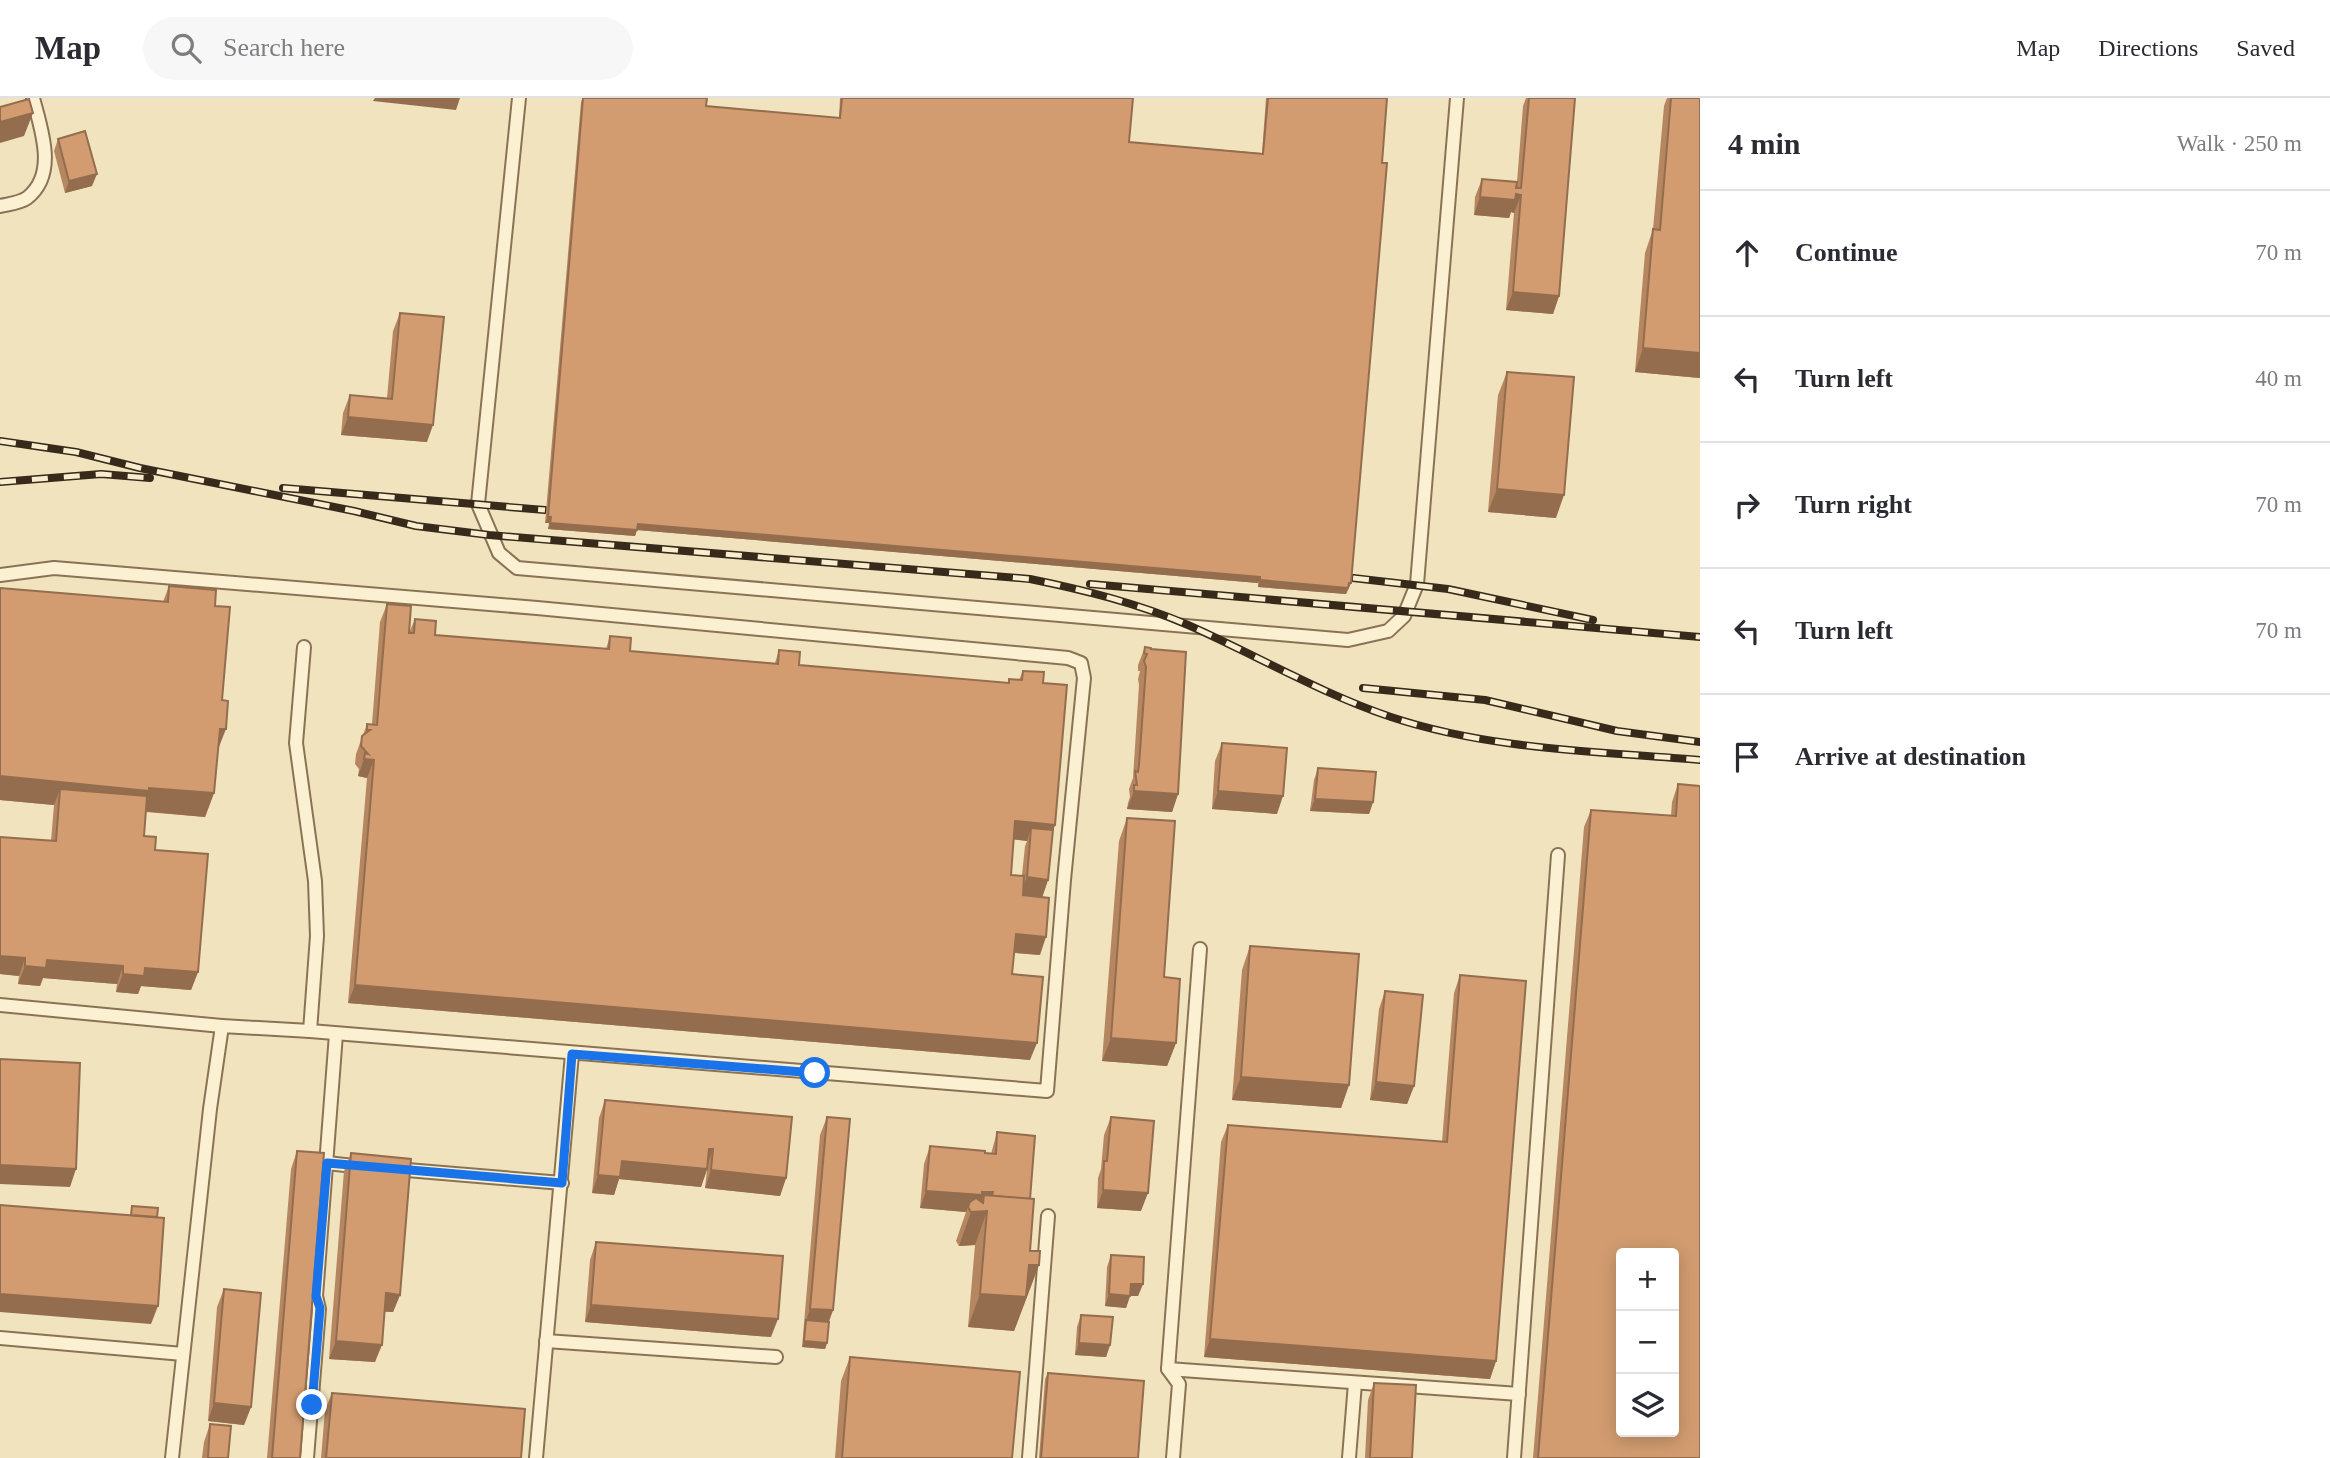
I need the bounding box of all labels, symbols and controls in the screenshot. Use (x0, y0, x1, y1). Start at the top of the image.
search box (143, 17, 633, 80)
icon: search (167, 29, 205, 67)
text: Map (35, 30, 101, 66)
text: Search here (223, 33, 345, 62)
text: Map (2016, 35, 2060, 61)
text: Directions (2098, 35, 2198, 61)
text: Saved (2236, 35, 2295, 61)
text: 4 min (1728, 127, 1801, 160)
text: Walk · 250 m (2177, 131, 2302, 156)
icon: ahead (1728, 234, 1766, 272)
text: Continue (1795, 238, 1898, 267)
text: 70 m (2255, 240, 2302, 265)
icon: left (1728, 360, 1766, 398)
text: Turn left (1795, 364, 1893, 393)
text: 40 m (2255, 366, 2302, 391)
icon: right (1728, 486, 1766, 524)
text: Turn right (1795, 490, 1912, 519)
text: 70 m (2255, 492, 2302, 517)
icon: left (1728, 612, 1766, 650)
text: Turn left (1795, 616, 1893, 645)
text: 70 m (2255, 618, 2302, 643)
icon: arrive (1728, 738, 1766, 776)
text: Arrive at destination (1795, 742, 2026, 771)
route start (799, 1057, 830, 1088)
map controls (1616, 1248, 1679, 1437)
button: + (1616, 1248, 1679, 1311)
button: − (1616, 1311, 1679, 1374)
button: layers (1616, 1374, 1679, 1437)
route end (296, 1389, 327, 1420)

